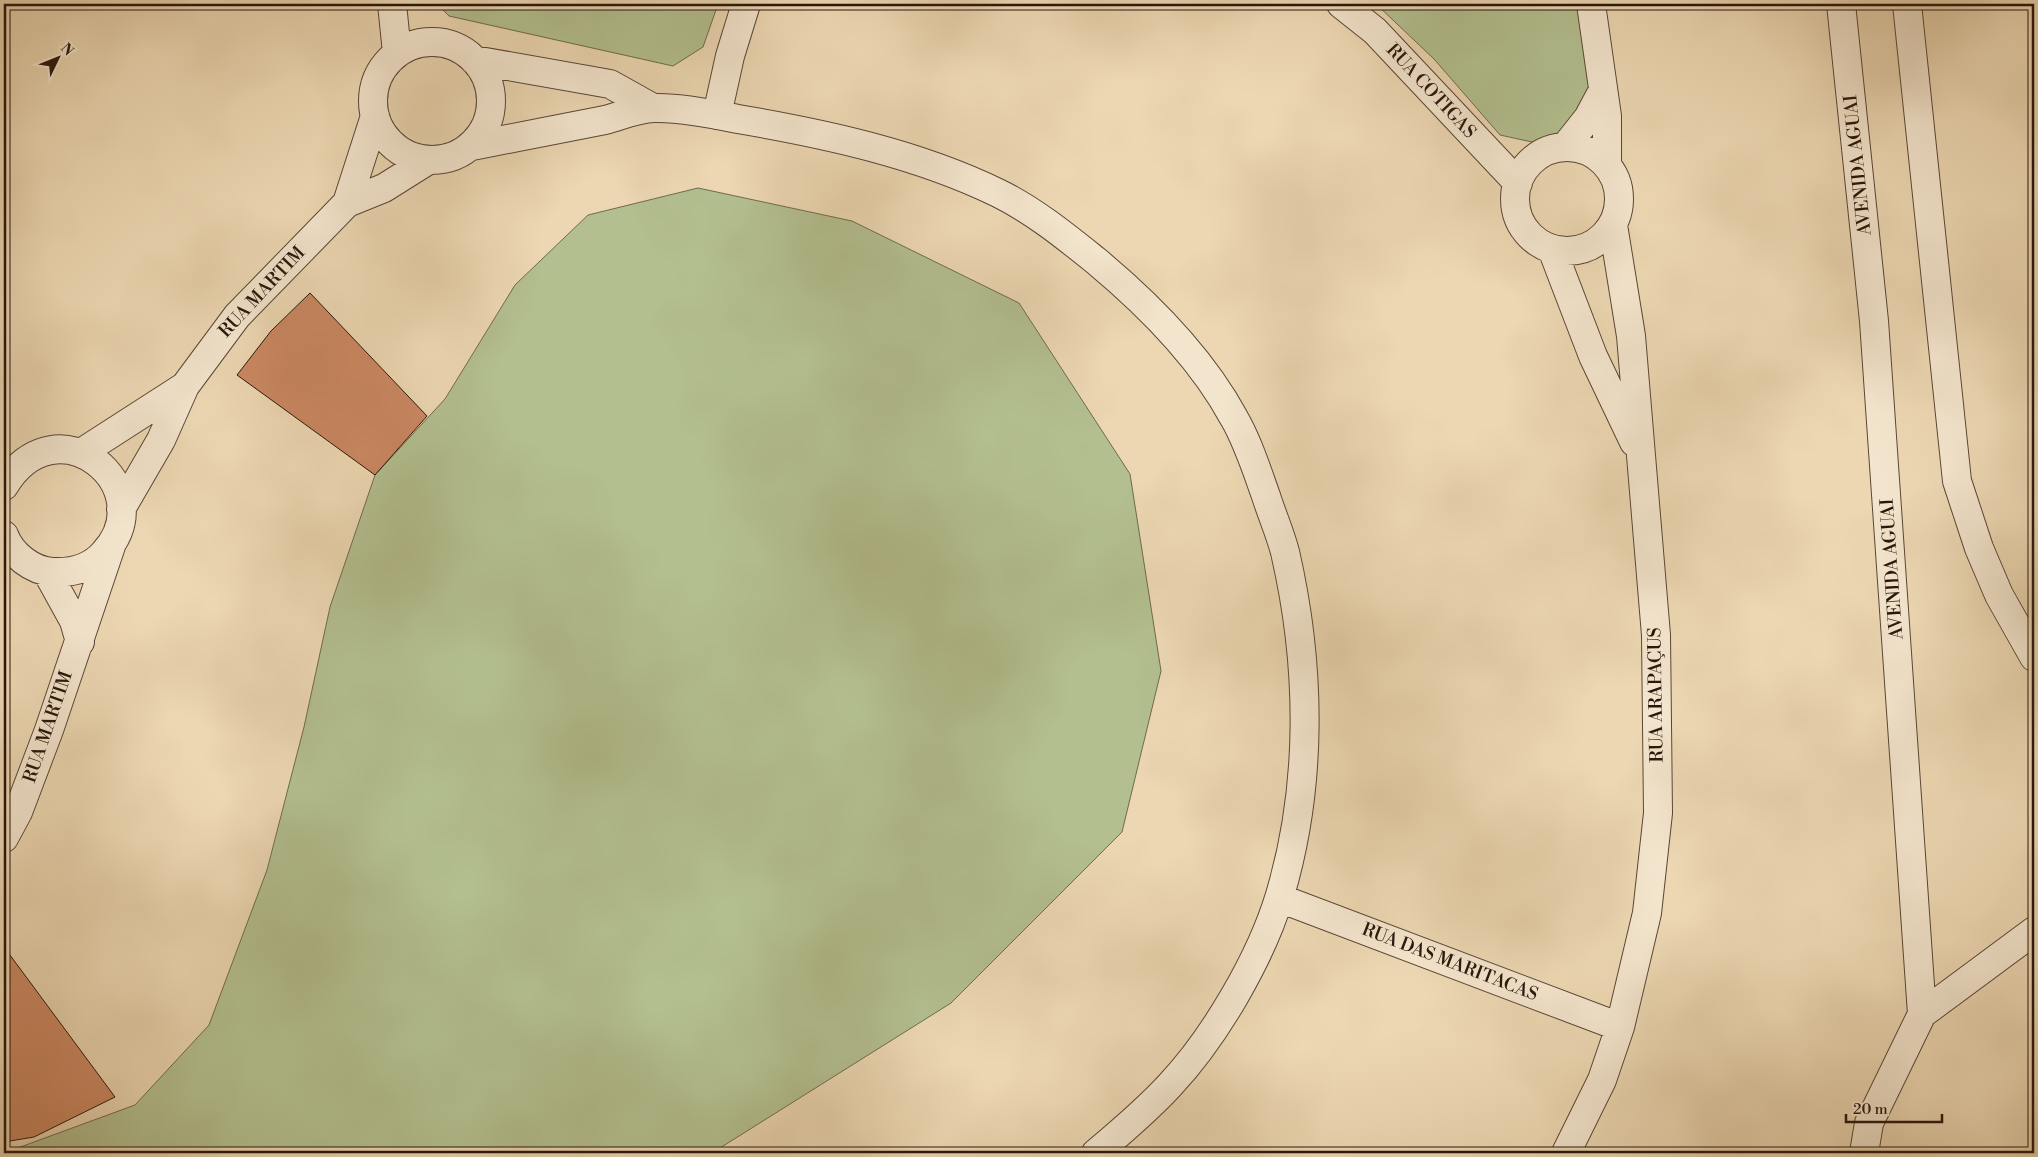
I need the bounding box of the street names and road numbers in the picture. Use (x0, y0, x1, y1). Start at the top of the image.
street label: RUA COTIGAS (1381, 39, 1481, 143)
street label: AVENIDA AGUAI (1839, 93, 1877, 237)
street label: RUA MARTIM (214, 241, 310, 343)
street label: AVENIDA AGUAI (1876, 498, 1908, 641)
street label: RUA ARAPAÇUS (1643, 627, 1669, 763)
street label: RUA MARTIM (18, 668, 78, 786)
street label: RUA DAS MARITACAS (1359, 918, 1541, 1006)

